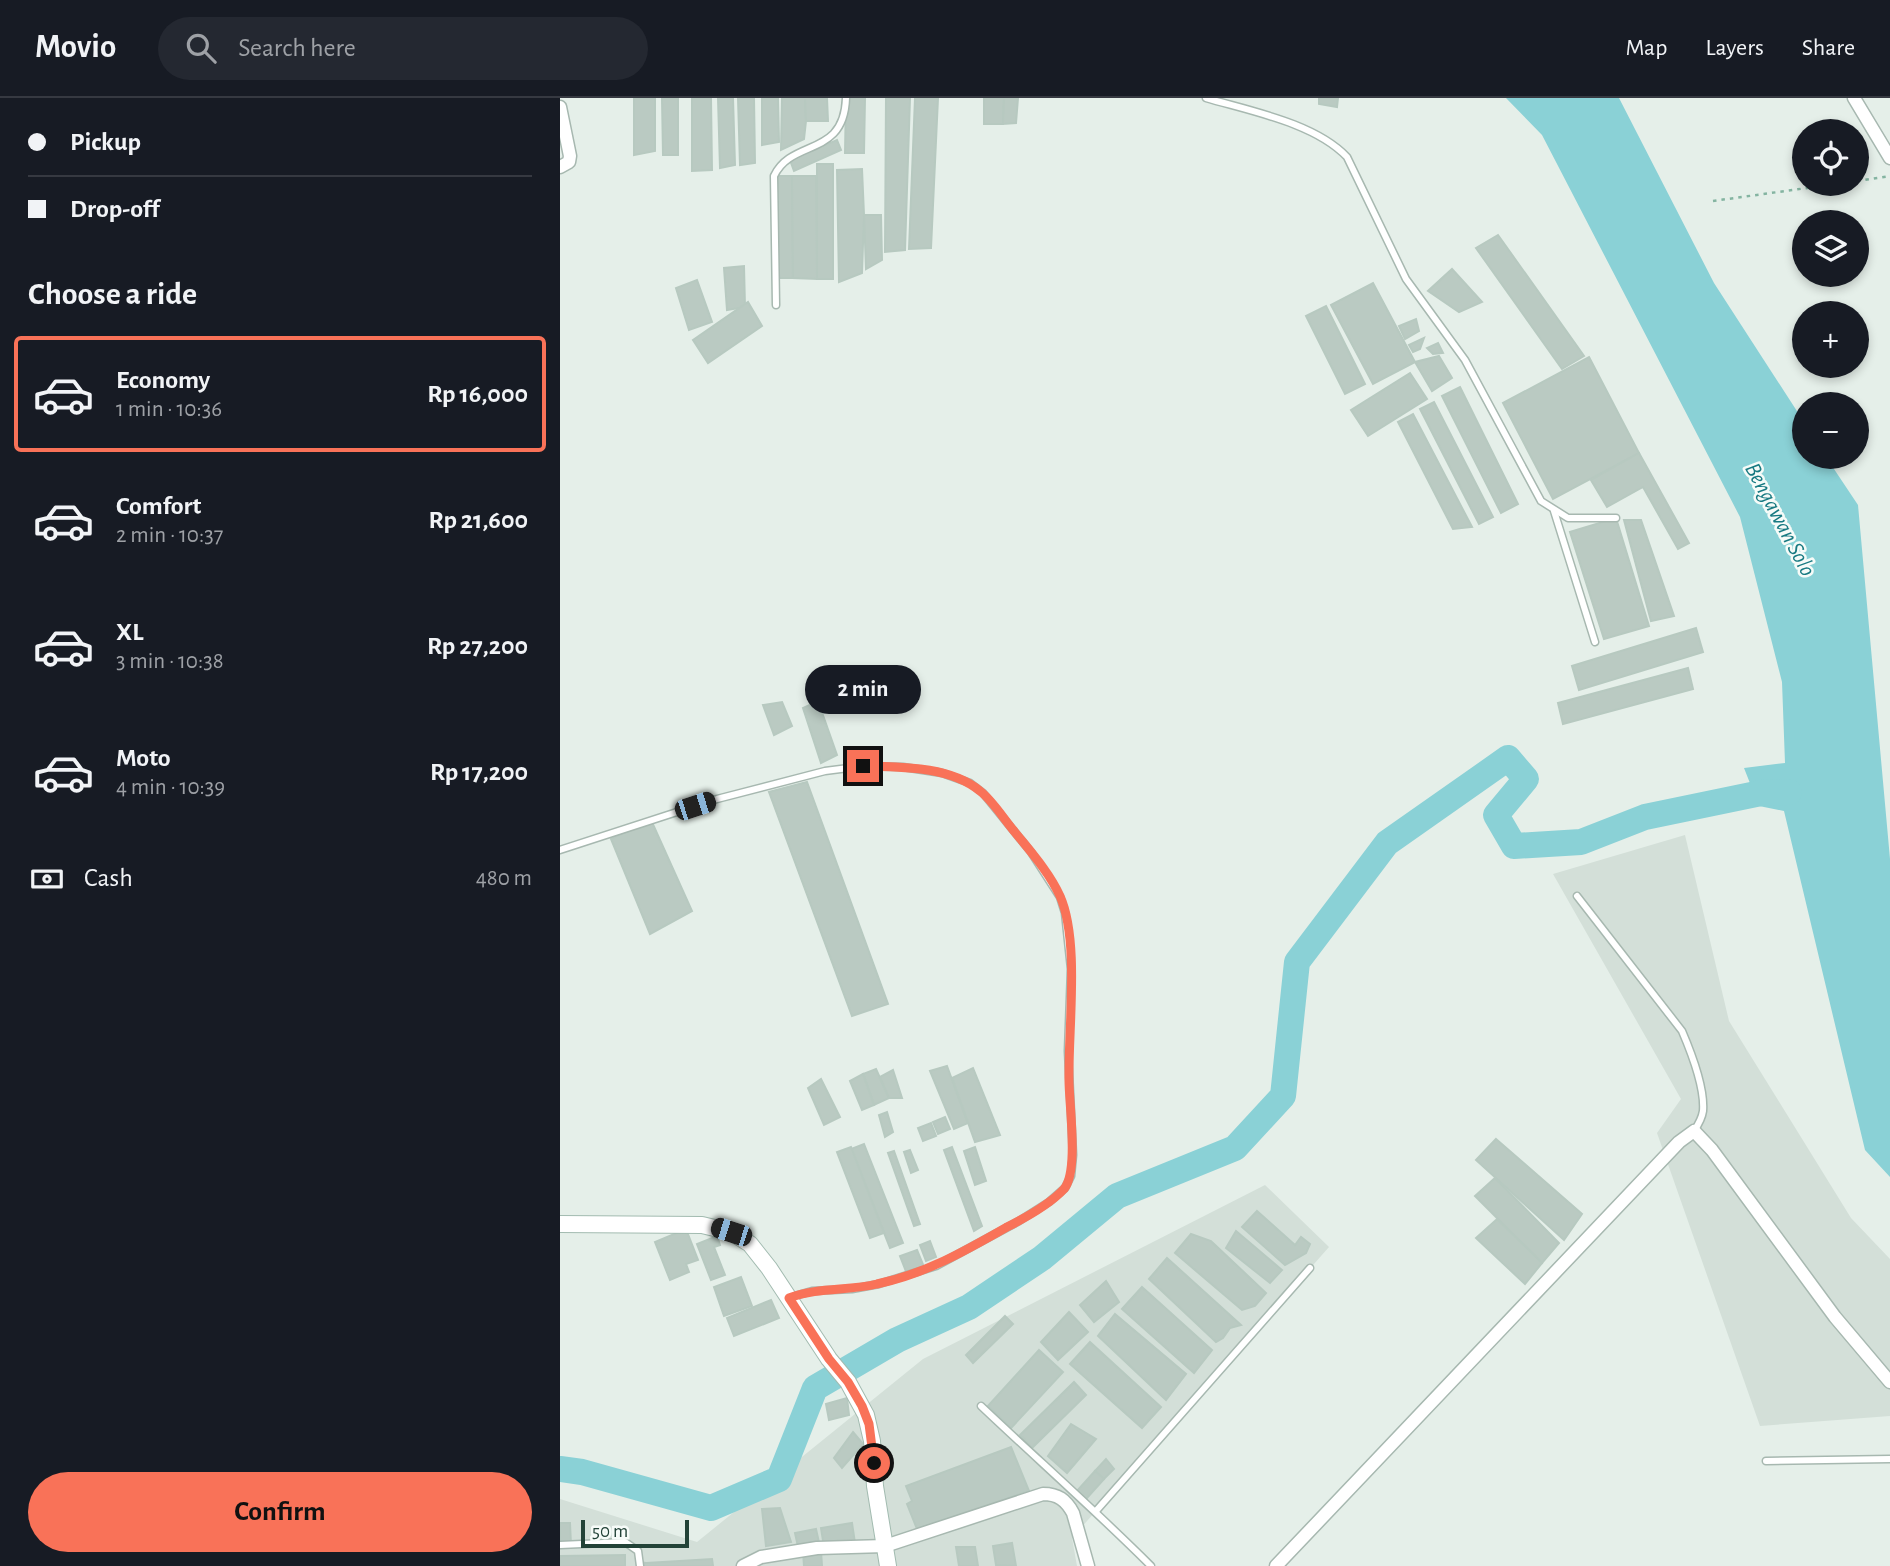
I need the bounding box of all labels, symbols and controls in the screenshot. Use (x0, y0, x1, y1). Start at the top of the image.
search box (158, 17, 648, 80)
icon: search (182, 29, 220, 67)
text: Movio (35, 31, 116, 64)
text: Search here (238, 35, 356, 61)
text: Map (1625, 36, 1667, 60)
text: Layers (1705, 36, 1764, 60)
text: Share (1802, 36, 1855, 60)
map controls (1792, 119, 1869, 469)
button: locate (1792, 119, 1869, 196)
text: Pickup (70, 129, 141, 155)
text: Drop-off (70, 196, 159, 222)
button: layers (1792, 210, 1869, 287)
text: Choose a ride (28, 278, 197, 310)
button: + (1792, 301, 1869, 378)
icon: car (32, 363, 95, 426)
text: Economy (116, 367, 210, 393)
text: Rp 16,000 (427, 381, 528, 407)
button: − (1792, 392, 1869, 469)
text: 1 min · 10:36 (116, 398, 222, 421)
water label: Bengawan Solo (1740, 459, 1819, 580)
icon: car (32, 489, 95, 552)
text: Comfort (116, 493, 201, 519)
text: Rp 21,600 (429, 507, 528, 533)
text: 2 min · 10:37 (116, 524, 223, 547)
icon: car (32, 615, 95, 678)
text: XL (116, 619, 143, 645)
text: Rp 27,200 (427, 633, 528, 659)
text: 3 min · 10:38 (116, 650, 224, 673)
callout: 2 min (805, 664, 921, 714)
text: 2 min (837, 678, 889, 701)
icon: car (32, 741, 95, 804)
text: Moto (116, 745, 171, 771)
route end (847, 750, 879, 782)
text: Rp 17,200 (430, 759, 528, 785)
text: 4 min · 10:39 (116, 776, 225, 799)
car (672, 790, 719, 822)
icon: cash (28, 860, 66, 898)
text: Cash (84, 865, 133, 891)
text: 480 m (476, 867, 532, 890)
car (708, 1216, 755, 1248)
route start (858, 1447, 890, 1479)
button: Confirm (28, 1472, 532, 1552)
scale bar (581, 1517, 690, 1549)
text: 50 m (592, 1522, 628, 1541)

